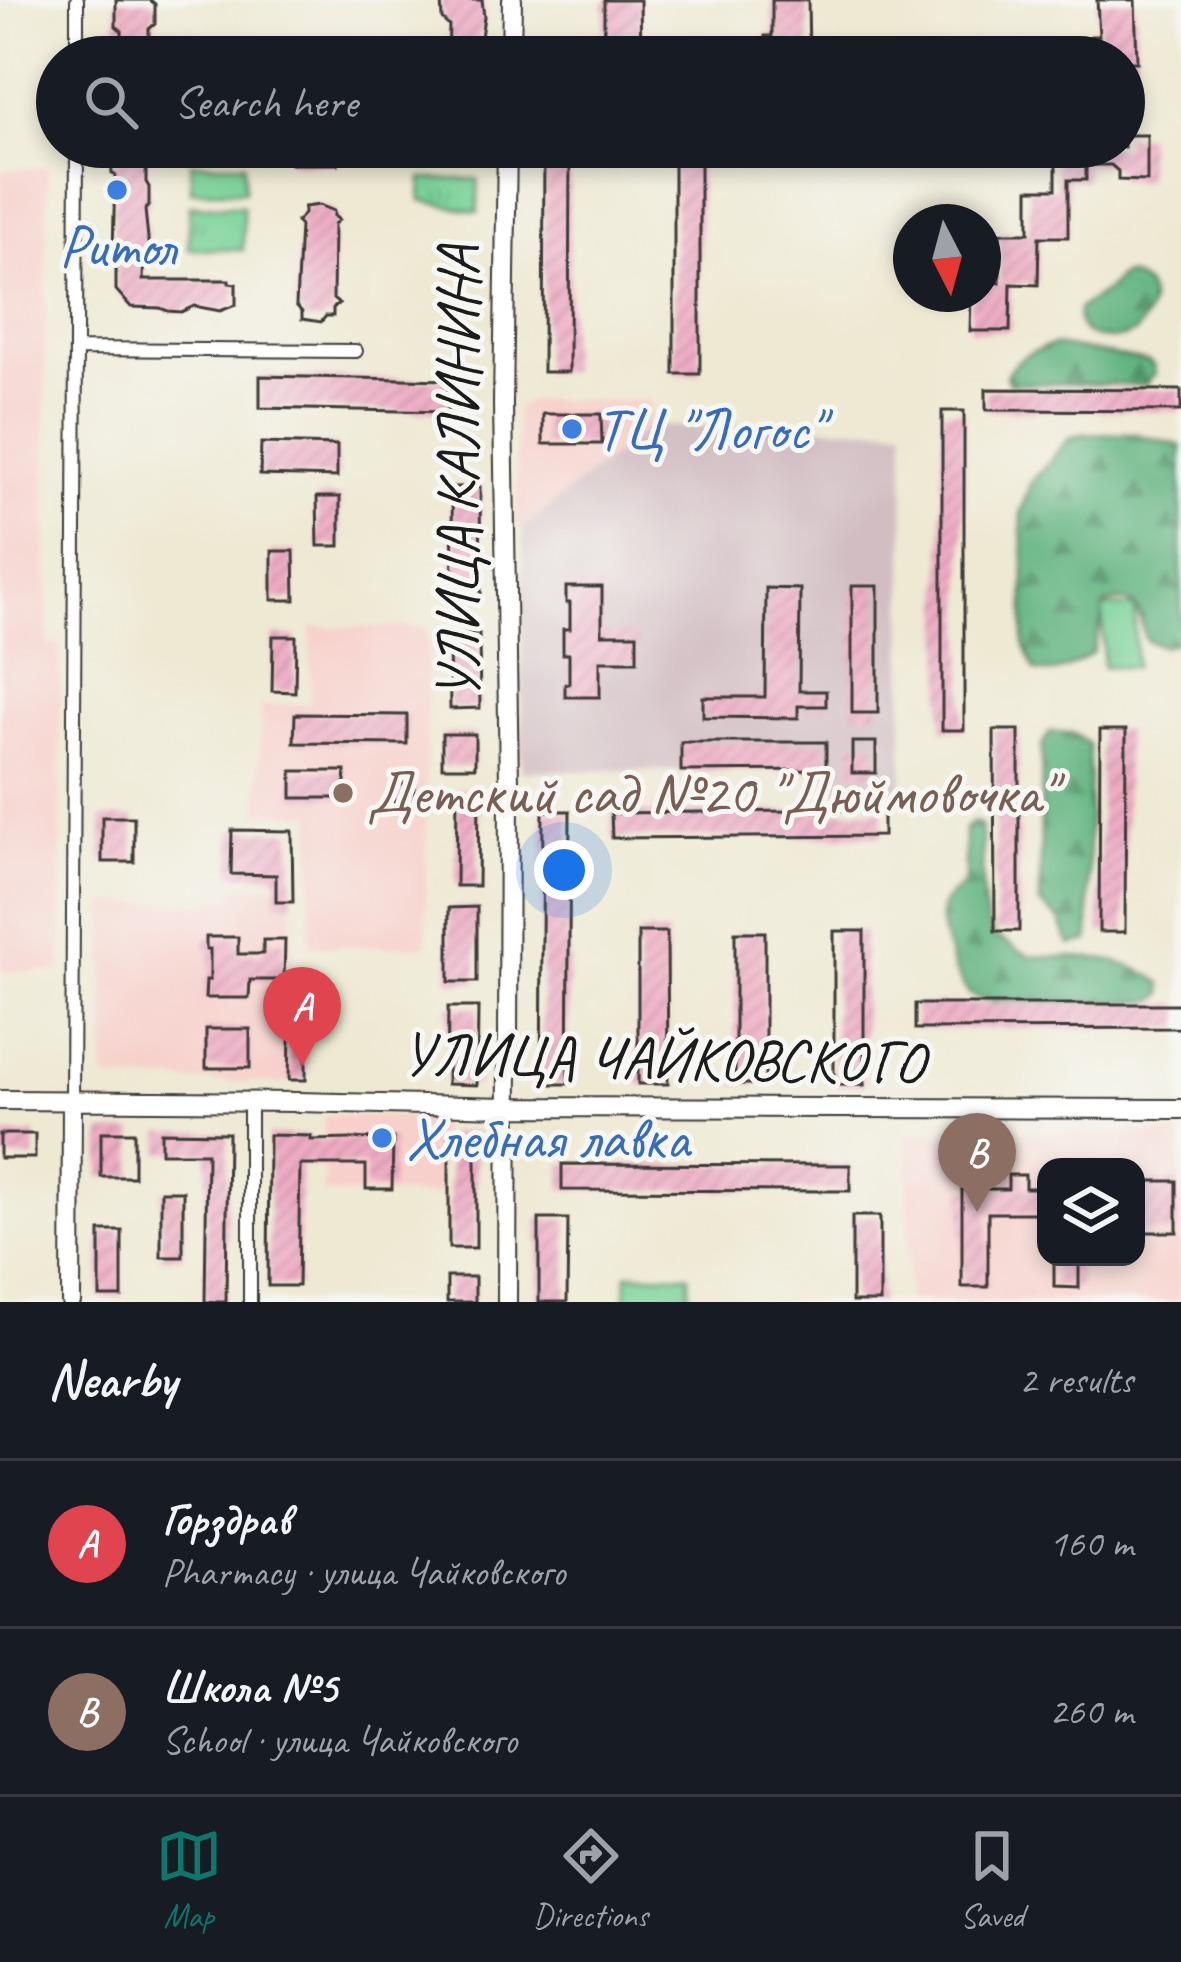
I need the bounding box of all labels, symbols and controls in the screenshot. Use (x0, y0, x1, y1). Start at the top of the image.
search box (36, 36, 1145, 168)
icon: search (78, 69, 144, 135)
text: Search here (174, 74, 357, 131)
marker: Ритол (104, 177, 130, 203)
north arrow (893, 204, 1001, 312)
place label: Ритол (59, 208, 179, 284)
street label: УЛИЦА КАЛИНИНА (420, 243, 496, 700)
place label: ТЦ "Логос" (596, 391, 834, 467)
marker: ТЦ "Логос" (559, 416, 585, 442)
place label: Детский сад №20 "Дюймовочка" (367, 755, 1066, 831)
marker: Детский сад №20 "Дюймовочка" (330, 780, 356, 806)
your location (534, 840, 594, 900)
pin: A (263, 967, 341, 1066)
street label: УЛИЦА ЧАЙКОВСКОГО (401, 1015, 931, 1101)
place label: Хлебная лавка (406, 1100, 693, 1176)
pin: B (938, 1113, 1016, 1212)
marker: Хлебная лавка (369, 1125, 395, 1151)
map controls (1037, 1158, 1145, 1266)
button: layers (1037, 1158, 1145, 1266)
text: Nearby (48, 1348, 176, 1412)
text: 2 results (1019, 1356, 1133, 1405)
text: Горздрав (162, 1491, 291, 1548)
text: A (77, 1519, 97, 1568)
text: 160 m (1049, 1519, 1133, 1568)
text: Pharmacy · улица Чайковского (162, 1548, 565, 1597)
text: Школа №5 (162, 1659, 337, 1716)
text: B (77, 1687, 97, 1736)
text: 260 m (1049, 1687, 1133, 1736)
text: School · улица Чайковского (162, 1716, 517, 1765)
tab: Map (156, 1823, 222, 1937)
tab: Directions (533, 1823, 648, 1937)
tab: Saved (959, 1823, 1025, 1937)

